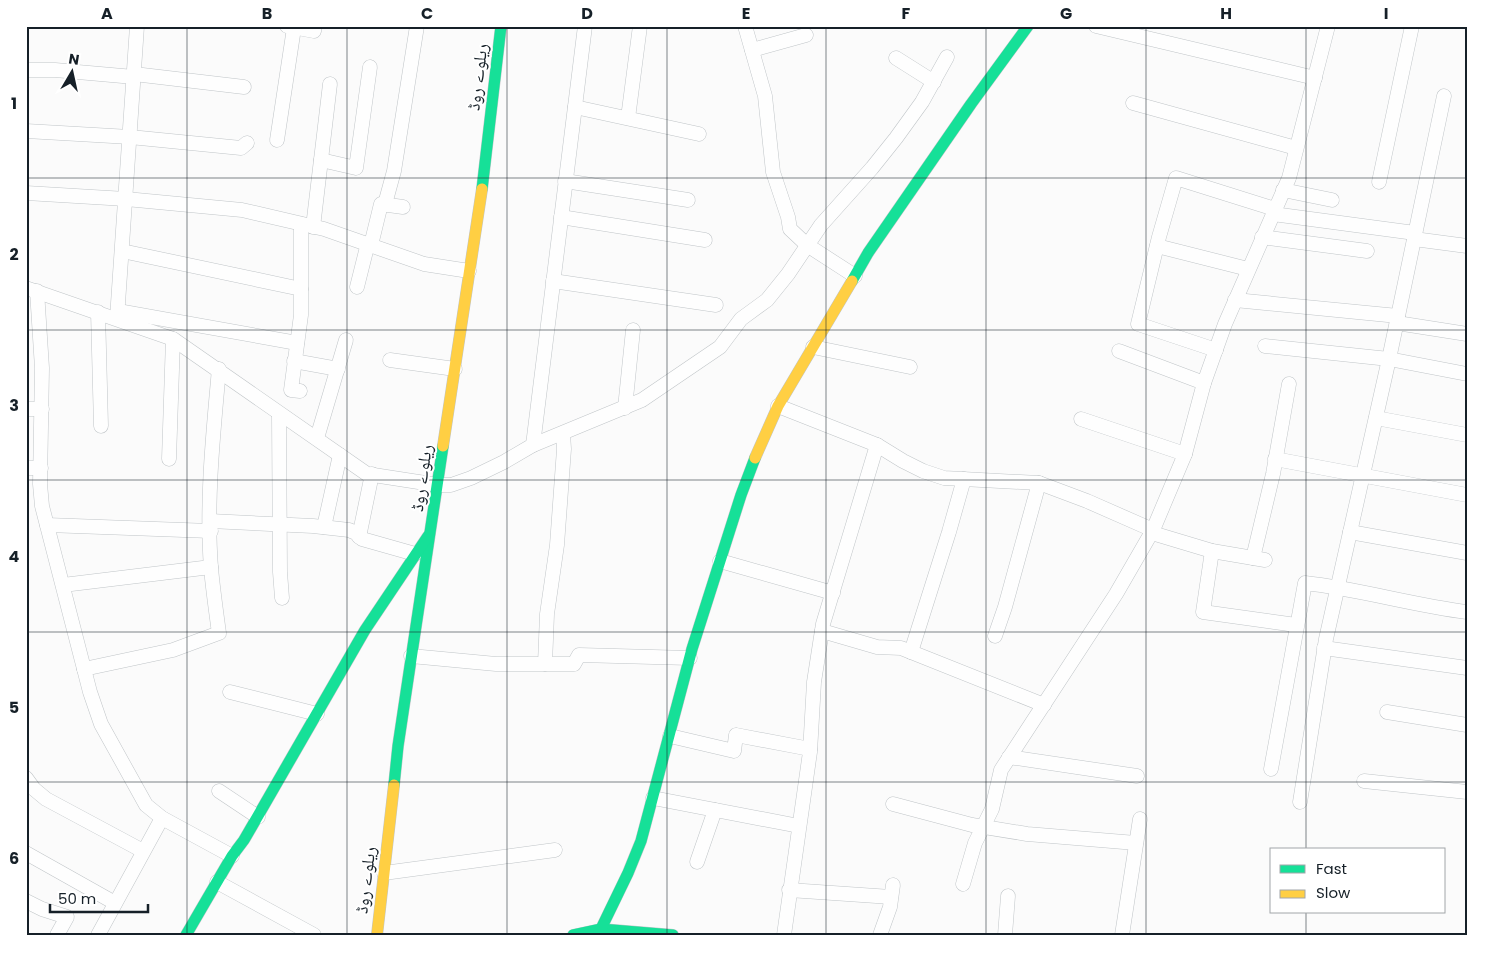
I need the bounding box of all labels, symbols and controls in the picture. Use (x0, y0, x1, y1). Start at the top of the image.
text: A (101, 2, 113, 25)
text: B (262, 2, 272, 25)
text: C (421, 2, 433, 25)
text: D (581, 2, 593, 25)
text: E (742, 2, 750, 25)
text: F (902, 2, 911, 25)
text: G (1060, 2, 1072, 25)
text: H (1220, 2, 1232, 25)
text: I (1384, 2, 1388, 25)
street label: ریلوے روڈ (460, 42, 494, 112)
north arrow (48, 48, 98, 98)
text: N (67, 48, 81, 70)
text: 1 (11, 92, 17, 115)
text: 2 (9, 243, 19, 266)
text: 3 (9, 394, 19, 417)
street label: ریلوے روڈ (404, 443, 438, 513)
text: 4 (9, 545, 20, 568)
text: 5 (9, 696, 19, 719)
street label: ریلوے روڈ (348, 845, 382, 915)
text: 6 (9, 847, 19, 870)
legend (1270, 848, 1446, 914)
text: Fast (1316, 858, 1347, 879)
scale bar (50, 881, 148, 913)
text: Slow (1316, 882, 1351, 903)
text: 50 m (58, 888, 96, 909)

